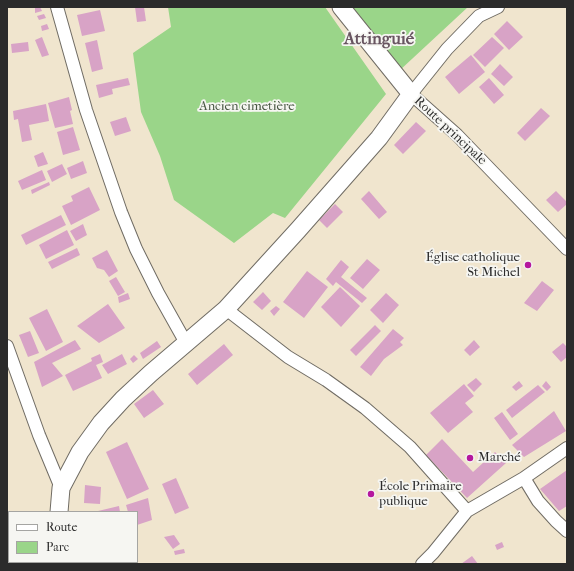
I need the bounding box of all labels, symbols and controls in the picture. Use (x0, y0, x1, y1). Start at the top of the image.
district label: Attinguié (344, 30, 414, 50)
street label: Route principale (411, 93, 489, 169)
park label: Ancien cimetière (199, 99, 295, 115)
place label: Église catholique St Michel (426, 250, 520, 281)
marker: Église catholique St Michel (523, 260, 533, 270)
place label: Marché (478, 450, 521, 466)
marker: Marché (465, 453, 475, 463)
place label: École Primaire publique (379, 479, 462, 510)
marker: École Primaire publique (366, 489, 376, 499)
legend (8, 511, 138, 563)
text: Route (46, 520, 78, 534)
text: Parc (46, 540, 69, 554)

